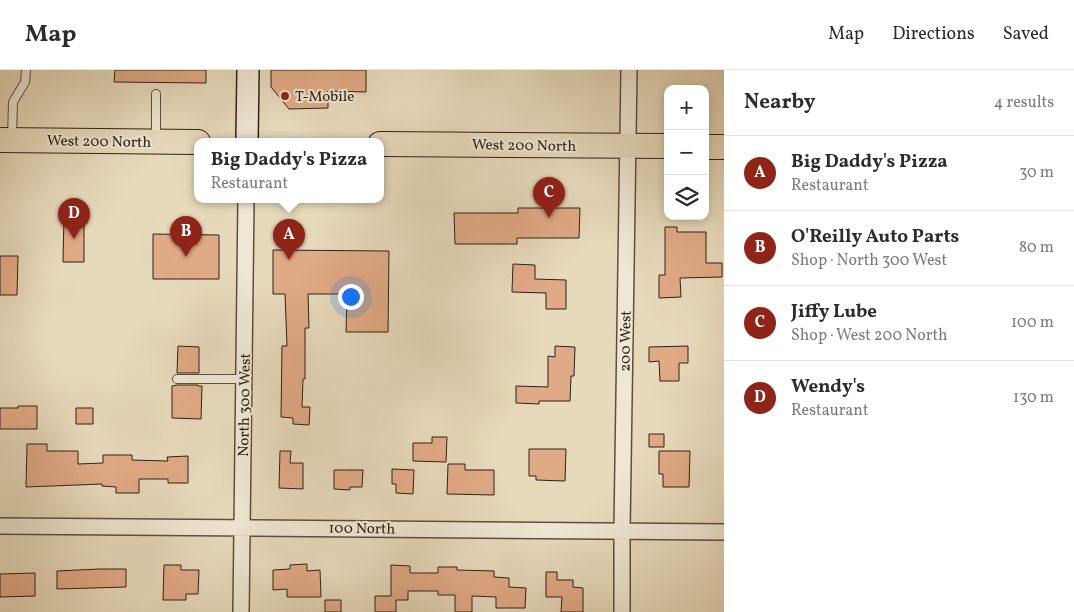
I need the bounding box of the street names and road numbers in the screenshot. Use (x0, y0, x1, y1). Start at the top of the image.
street label: West 200 North (47, 131, 151, 154)
street label: West 200 North (472, 135, 576, 158)
street label: 200 West (615, 310, 638, 372)
street label: North 300 West (234, 353, 257, 457)
street label: 100 North (328, 518, 396, 541)

